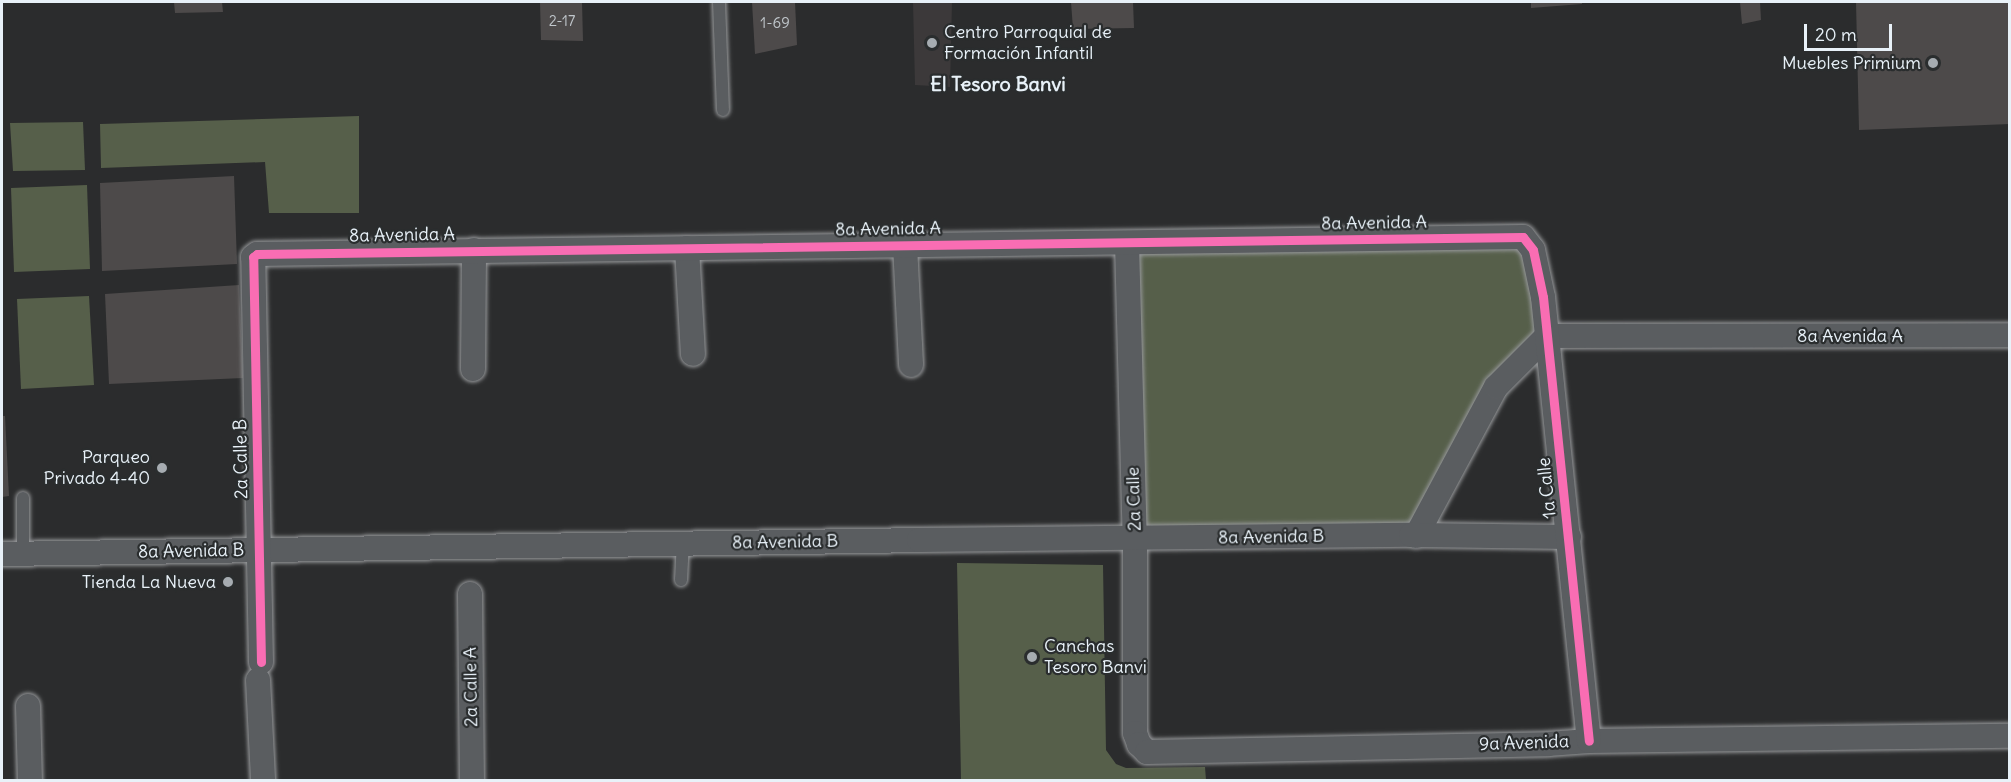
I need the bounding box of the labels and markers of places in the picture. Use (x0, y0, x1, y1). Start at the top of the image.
place label: Centro Parroquial de Formación Infantil (944, 22, 1112, 64)
marker: Centro Parroquial de Formación Infantil (925, 36, 939, 50)
place label: Muebles Primium (1782, 52, 1921, 74)
marker: Muebles Primium (1926, 56, 1940, 70)
place label: Parqueo Privado 4-40 (44, 447, 150, 490)
marker: Parqueo Privado 4-40 (155, 461, 169, 475)
place label: Tienda La Nueva (82, 571, 216, 593)
marker: Tienda La Nueva (221, 575, 235, 589)
place label: Canchas Tesoro Banvi (1044, 636, 1147, 678)
marker: Canchas Tesoro Banvi (1025, 650, 1039, 664)

